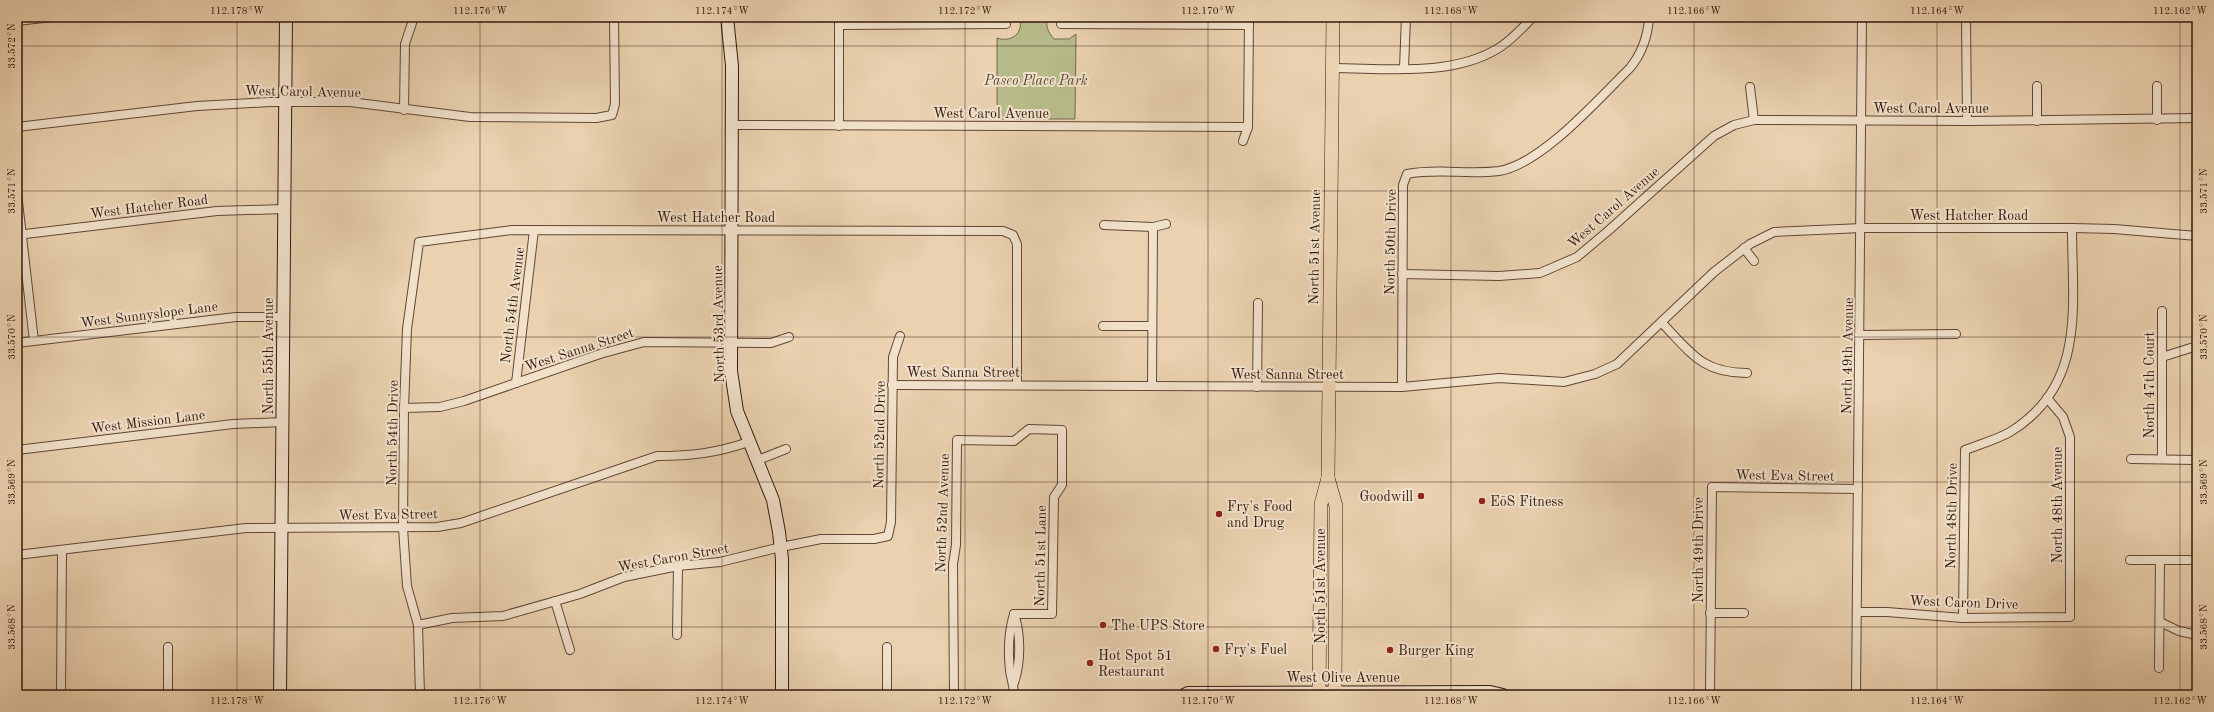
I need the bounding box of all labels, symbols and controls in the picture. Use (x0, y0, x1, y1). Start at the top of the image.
text: 112.178°W (210, 6, 264, 16)
text: 112.176°W (453, 6, 507, 16)
text: 112.174°W (695, 6, 749, 16)
text: 112.172°W (938, 6, 992, 16)
text: 112.170°W (1181, 6, 1235, 16)
text: 112.168°W (1424, 6, 1478, 16)
text: 112.166°W (1667, 6, 1721, 16)
text: 112.164°W (1910, 6, 1964, 16)
text: 112.162°W (2153, 6, 2207, 16)
text: 33.572°N (7, 23, 17, 69)
park label: Paseo Place Park (983, 74, 1088, 88)
street label: West Carol Avenue (245, 84, 361, 100)
street label: West Carol Avenue (1873, 102, 1989, 116)
street label: West Carol Avenue (933, 107, 1049, 121)
street label: West Carol Avenue (1565, 164, 1662, 251)
text: 33.571°N (7, 168, 17, 214)
text: 33.571°N (2199, 168, 2209, 214)
street label: North 51st Avenue (1307, 189, 1323, 305)
street label: North 50th Drive (1383, 189, 1399, 295)
street label: West Hatcher Road (89, 193, 209, 221)
street label: West Hatcher Road (1910, 209, 2028, 223)
street label: West Hatcher Road (657, 211, 775, 225)
street label: North 54th Avenue (499, 246, 527, 364)
street label: North 53rd Avenue (711, 265, 727, 383)
street label: North 55th Avenue (262, 297, 276, 415)
street label: North 49th Avenue (1840, 297, 1856, 415)
street label: West Sunnyslope Lane (80, 300, 219, 330)
text: 33.570°N (7, 314, 17, 360)
text: 33.570°N (2199, 314, 2209, 360)
street label: West Sanna Street (523, 326, 636, 374)
street label: North 47th Court (2143, 331, 2157, 439)
street label: West Sanna Street (906, 366, 1020, 380)
street label: West Sanna Street (1230, 368, 1344, 382)
street label: North 54th Drive (385, 380, 401, 486)
street label: North 52nd Drive (872, 381, 888, 489)
street label: West Mission Lane (90, 408, 206, 436)
street label: North 48th Avenue (2051, 446, 2065, 564)
street label: North 52nd Avenue (934, 453, 952, 573)
text: 33.569°N (7, 459, 17, 505)
text: 33.569°N (2199, 459, 2209, 505)
street label: North 48th Drive (1944, 463, 1960, 569)
street label: West Eva Street (1735, 468, 1835, 484)
place label: Goodwill (1360, 490, 1413, 504)
marker: Goodwill (1416, 491, 1426, 501)
place label: EōS Fitness (1490, 495, 1564, 509)
marker: EōS Fitness (1477, 496, 1487, 506)
street label: North 49th Drive (1692, 497, 1706, 603)
place label: Fry's Food and Drug (1227, 500, 1293, 530)
street label: North 51st Lane (1033, 505, 1049, 607)
street label: West Eva Street (338, 507, 438, 523)
marker: Fry's Food and Drug (1214, 509, 1224, 519)
street label: North 51st Avenue (1314, 528, 1328, 644)
street label: West Caron Street (617, 541, 730, 575)
street label: West Caron Drive (1909, 594, 2019, 612)
text: 33.568°N (7, 604, 17, 650)
text: 33.568°N (2199, 604, 2209, 650)
place label: The UPS Store (1111, 619, 1205, 633)
marker: The UPS Store (1098, 620, 1108, 630)
place label: Fry's Fuel (1224, 643, 1287, 657)
marker: Fry's Fuel (1211, 644, 1221, 654)
place label: Burger King (1398, 644, 1474, 658)
marker: Burger King (1385, 645, 1395, 655)
place label: Hot Spot 51 Restaurant (1098, 649, 1173, 679)
marker: Hot Spot 51 Restaurant (1085, 658, 1095, 668)
street label: West Olive Avenue (1286, 671, 1400, 685)
text: 112.178°W (210, 696, 264, 706)
text: 112.176°W (453, 696, 507, 706)
text: 112.174°W (695, 696, 749, 706)
text: 112.172°W (938, 696, 992, 706)
text: 112.170°W (1181, 696, 1235, 706)
text: 112.168°W (1424, 696, 1478, 706)
text: 112.166°W (1667, 696, 1721, 706)
text: 112.164°W (1910, 696, 1964, 706)
text: 112.162°W (2153, 696, 2207, 706)

